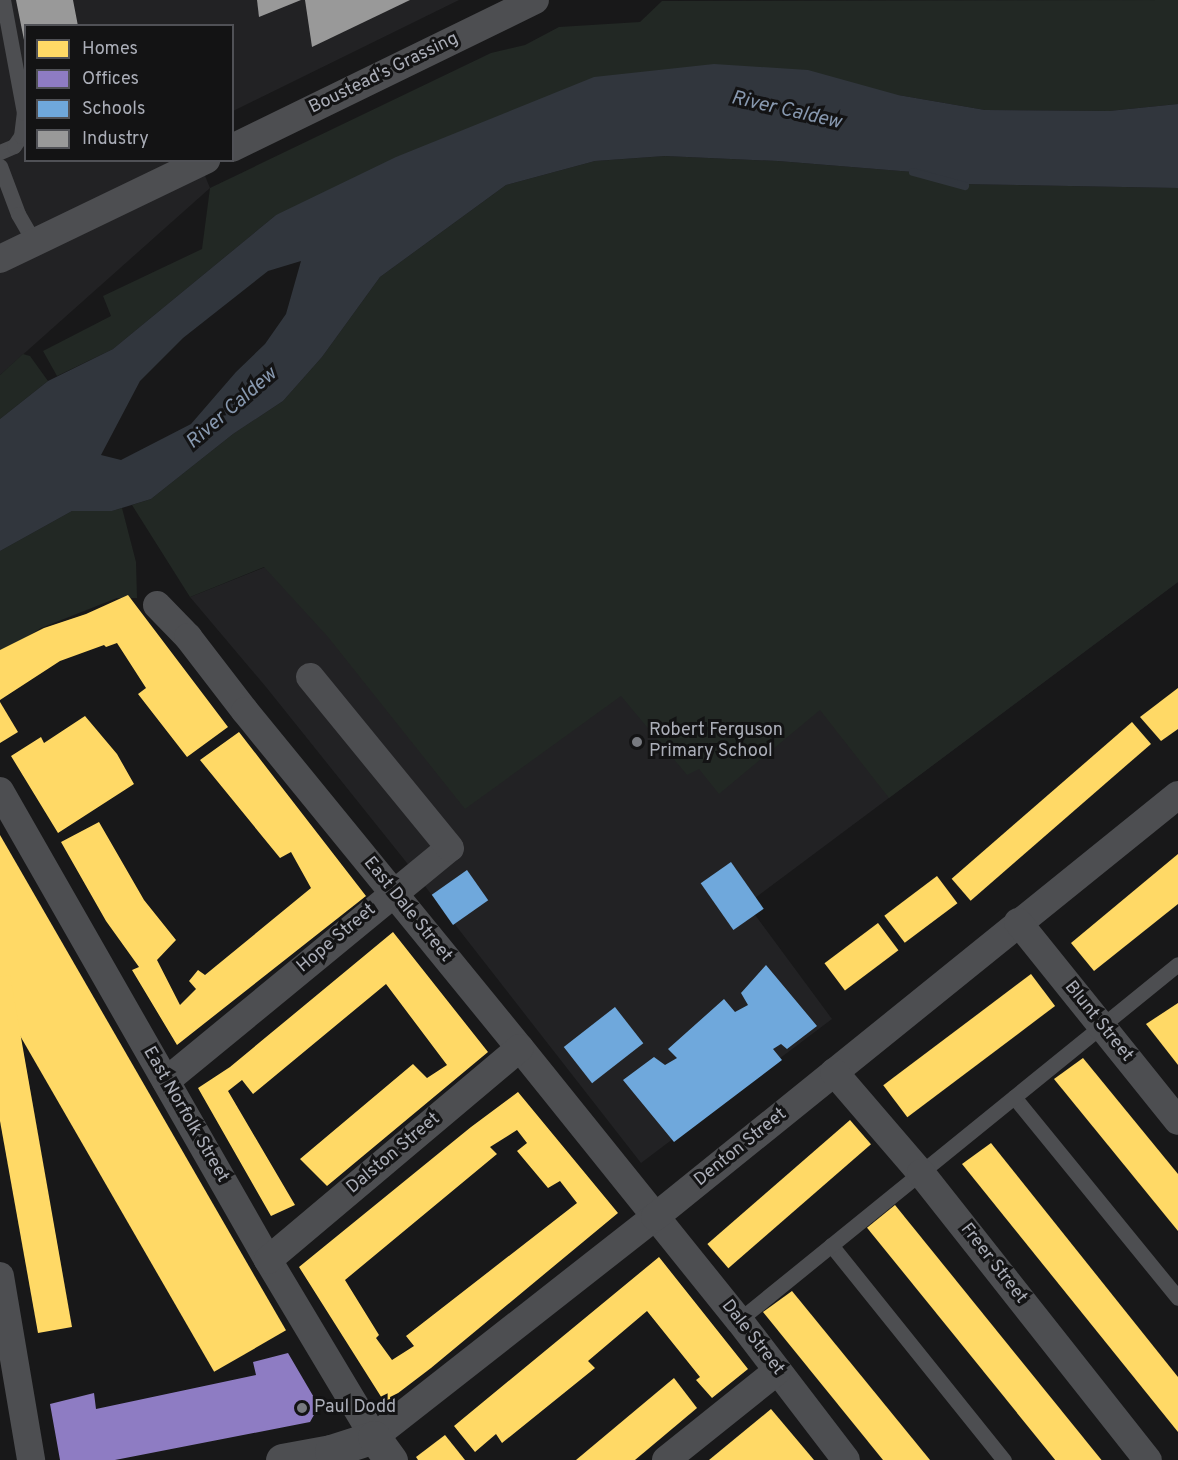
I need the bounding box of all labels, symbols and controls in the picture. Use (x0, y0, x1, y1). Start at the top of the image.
legend (24, 24, 234, 162)
street label: Boustead's Grassing (306, 28, 462, 120)
text: Homes (82, 38, 138, 61)
text: Offices (82, 68, 139, 91)
water label: River Caldew (729, 87, 843, 135)
text: Schools (82, 98, 145, 121)
text: Industry (82, 128, 149, 151)
water label: River Caldew (182, 363, 282, 455)
place label: Robert Ferguson Primary School (649, 721, 783, 764)
marker: Robert Ferguson Primary School (630, 735, 644, 749)
street label: East Dale Street (358, 853, 456, 967)
street label: Hope Street (293, 900, 381, 978)
street label: Blunt Street (1059, 977, 1137, 1067)
street label: East Norfolk Street (137, 1043, 233, 1187)
street label: Denton Street (691, 1104, 791, 1192)
street label: Dalston Street (343, 1109, 445, 1199)
street label: Freer Street (955, 1220, 1031, 1308)
street label: Dale Street (716, 1296, 788, 1380)
place label: Paul Dodd (314, 1397, 396, 1419)
marker: Paul Dodd (295, 1401, 309, 1415)

